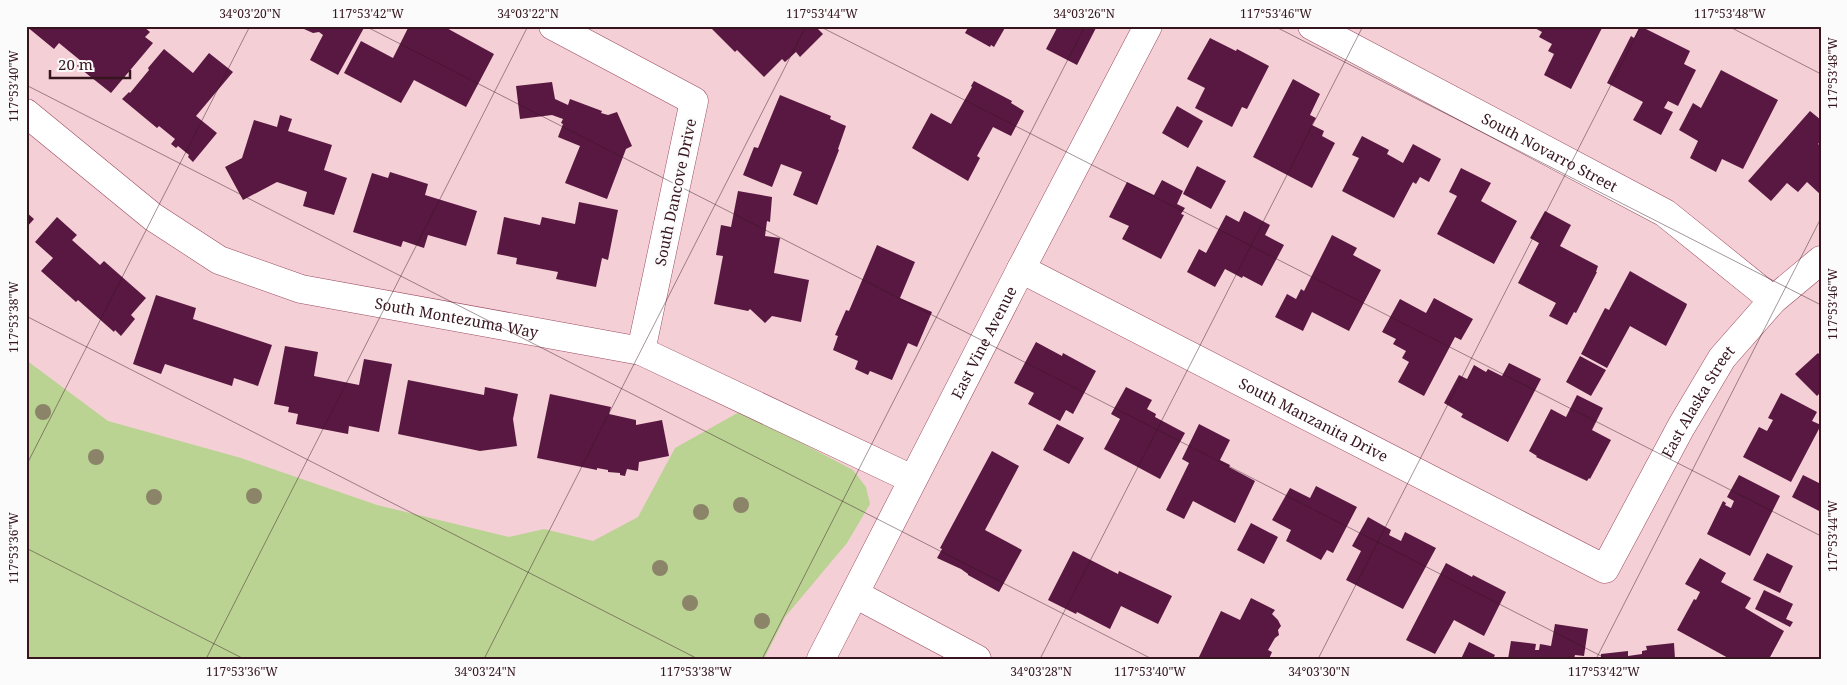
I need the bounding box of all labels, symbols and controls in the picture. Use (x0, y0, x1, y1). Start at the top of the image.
text: 34°03'20"N (219, 5, 281, 22)
text: 117°53'42"W (332, 5, 404, 22)
text: 34°03'22"N (497, 5, 559, 22)
text: 117°53'44"W (786, 5, 858, 22)
text: 34°03'26"N (1053, 5, 1115, 22)
text: 117°53'46"W (1240, 5, 1312, 22)
text: 117°53'48"W (1694, 5, 1766, 22)
text: 117°53'48"W (1824, 37, 1841, 109)
scale bar (50, 48, 130, 80)
text: 117°53'40"W (5, 50, 22, 122)
text: 20 m (58, 54, 93, 74)
street label: South Novarro Street (1478, 108, 1621, 196)
street label: South Dancove Drive (650, 116, 700, 268)
text: 117°53'46"W (1824, 268, 1841, 340)
text: 117°53'38"W (5, 281, 22, 353)
street label: East Vine Avenue (946, 282, 1021, 402)
street label: South Montezuma Way (373, 293, 540, 342)
street label: East Alaska Street (1657, 341, 1739, 461)
street label: South Manzanita Drive (1236, 373, 1392, 466)
text: 117°53'44"W (1824, 500, 1841, 572)
text: 117°53'36"W (5, 512, 22, 584)
text: 117°53'36"W (206, 663, 278, 680)
text: 34°03'24"N (454, 663, 516, 680)
text: 117°53'38"W (660, 663, 732, 680)
text: 34°03'28"N (1010, 663, 1072, 680)
text: 117°53'40"W (1114, 663, 1186, 680)
text: 34°03'30"N (1288, 663, 1350, 680)
text: 117°53'42"W (1568, 663, 1640, 680)

